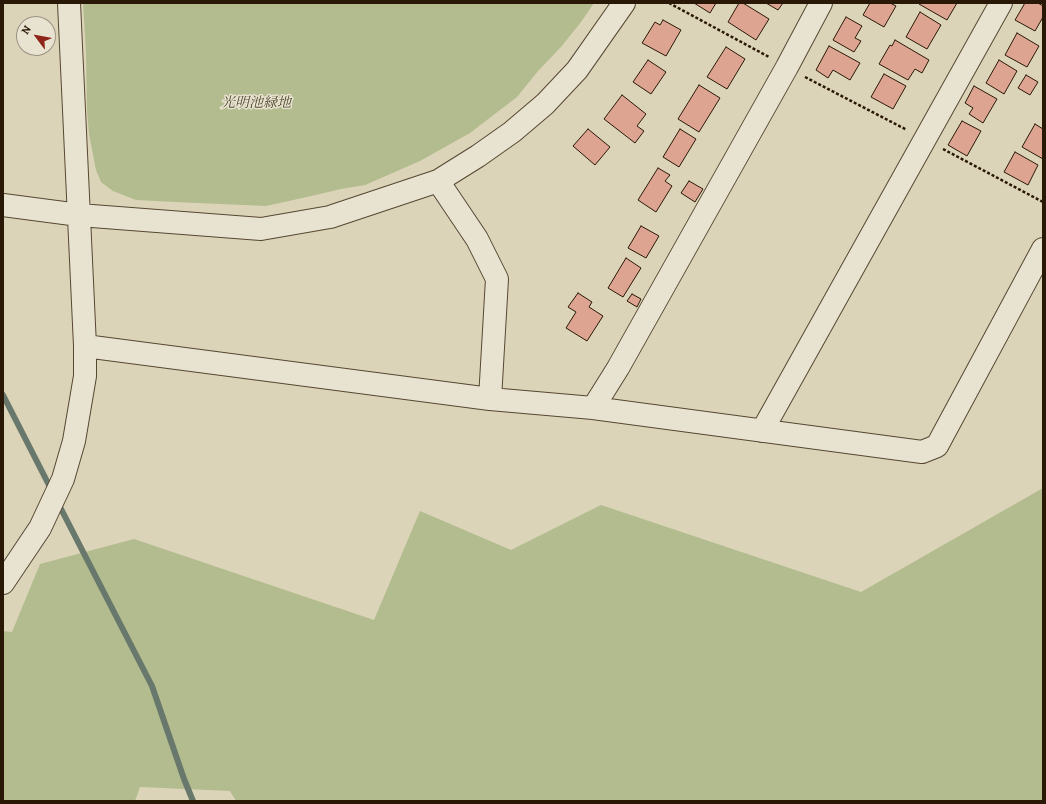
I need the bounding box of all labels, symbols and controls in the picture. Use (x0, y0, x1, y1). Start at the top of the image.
north arrow (16, 16, 56, 56)
text: N (18, 23, 35, 37)
park label: 光明池緑地 (221, 96, 291, 112)

